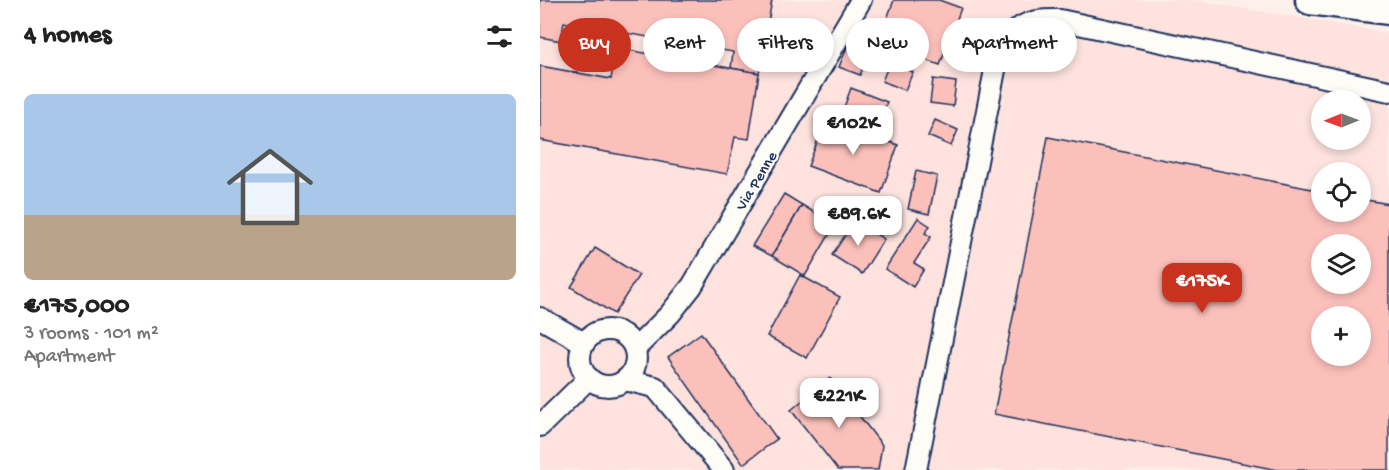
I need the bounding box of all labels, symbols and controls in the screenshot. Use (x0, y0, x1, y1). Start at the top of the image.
chip: Buy (558, 18, 631, 72)
chip: Rent (643, 18, 725, 72)
chip: Filters (737, 18, 834, 72)
chip: New (846, 18, 929, 72)
chip: Apartment (941, 18, 1077, 72)
icon: filters (483, 20, 516, 53)
text: 4 homes (24, 21, 111, 52)
north arrow (1311, 90, 1371, 150)
map controls (1311, 90, 1371, 366)
pin: €102K (811, 105, 895, 156)
text: €102K (827, 113, 879, 136)
icon: home (216, 133, 324, 241)
street label: Via Penne (732, 148, 783, 216)
button: locate (1311, 162, 1371, 222)
pin: €89.6K (809, 196, 907, 247)
text: €89.6K (828, 204, 888, 227)
button: layers (1311, 234, 1371, 294)
pin: €175K (1160, 263, 1244, 314)
text: €175K (1176, 271, 1228, 294)
text: €175,000 (24, 292, 130, 323)
button: + (1311, 306, 1371, 366)
text: 3 rooms · 101 m² (24, 323, 159, 346)
text: Apartment (24, 346, 114, 369)
pin: €221K (797, 378, 881, 429)
text: €221K (814, 386, 864, 409)

